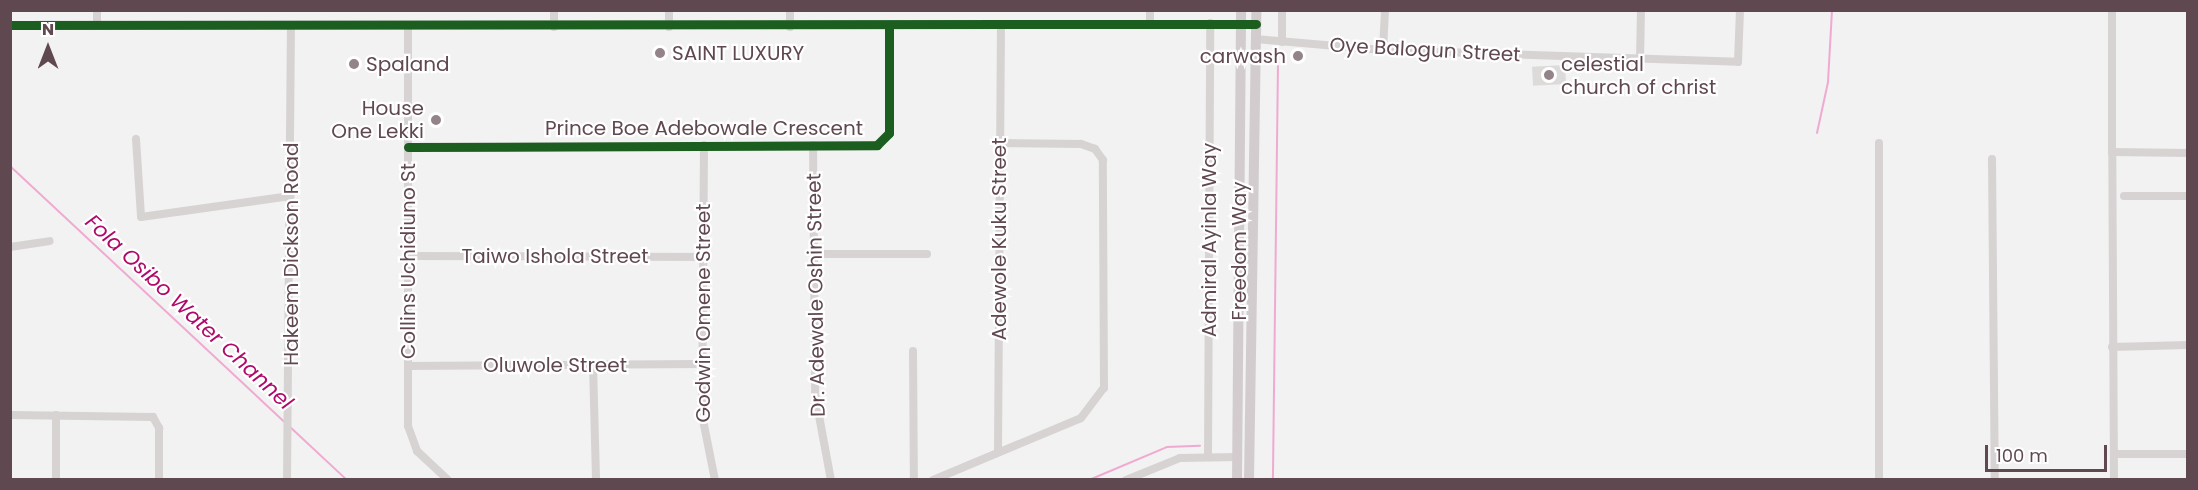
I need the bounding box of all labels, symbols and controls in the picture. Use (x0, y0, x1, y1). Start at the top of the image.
north arrow (18, 18, 78, 78)
text: N (42, 18, 54, 41)
street label: Oye Balogun Street (1329, 33, 1521, 67)
place label: SAINT LUXURY (672, 41, 804, 65)
place label: carwash (1200, 44, 1286, 68)
marker: SAINT LUXURY (653, 46, 667, 60)
marker: carwash (1291, 49, 1305, 63)
place label: Spaland (366, 52, 450, 76)
place label: celestial church of christ (1561, 52, 1716, 99)
marker: Spaland (347, 57, 361, 71)
marker: celestial church of christ (1542, 68, 1556, 82)
place label: House One Lekki (331, 96, 424, 143)
marker: House One Lekki (429, 113, 443, 127)
street label: Prince Boe Adebowale Crescent (545, 116, 863, 140)
street label: Adewole Kuku Street (987, 137, 1011, 341)
street label: Hakeem Dickson Road (279, 142, 303, 366)
street label: Admiral Ayinla Way (1197, 143, 1221, 337)
street label: Collins Uchidiuno St (396, 163, 420, 359)
street label: Dr. Adewale Oshin Street (802, 173, 830, 417)
street label: Freedom Way (1227, 182, 1251, 320)
street label: Godwin Omene Street (691, 203, 715, 423)
water label: Fola Osibo Water Channel (80, 209, 298, 415)
street label: Taiwo Ishola Street (461, 244, 649, 268)
street label: Oluwole Street (483, 353, 627, 377)
scale bar (1988, 433, 2110, 471)
text: 100 m (1996, 443, 2048, 468)

